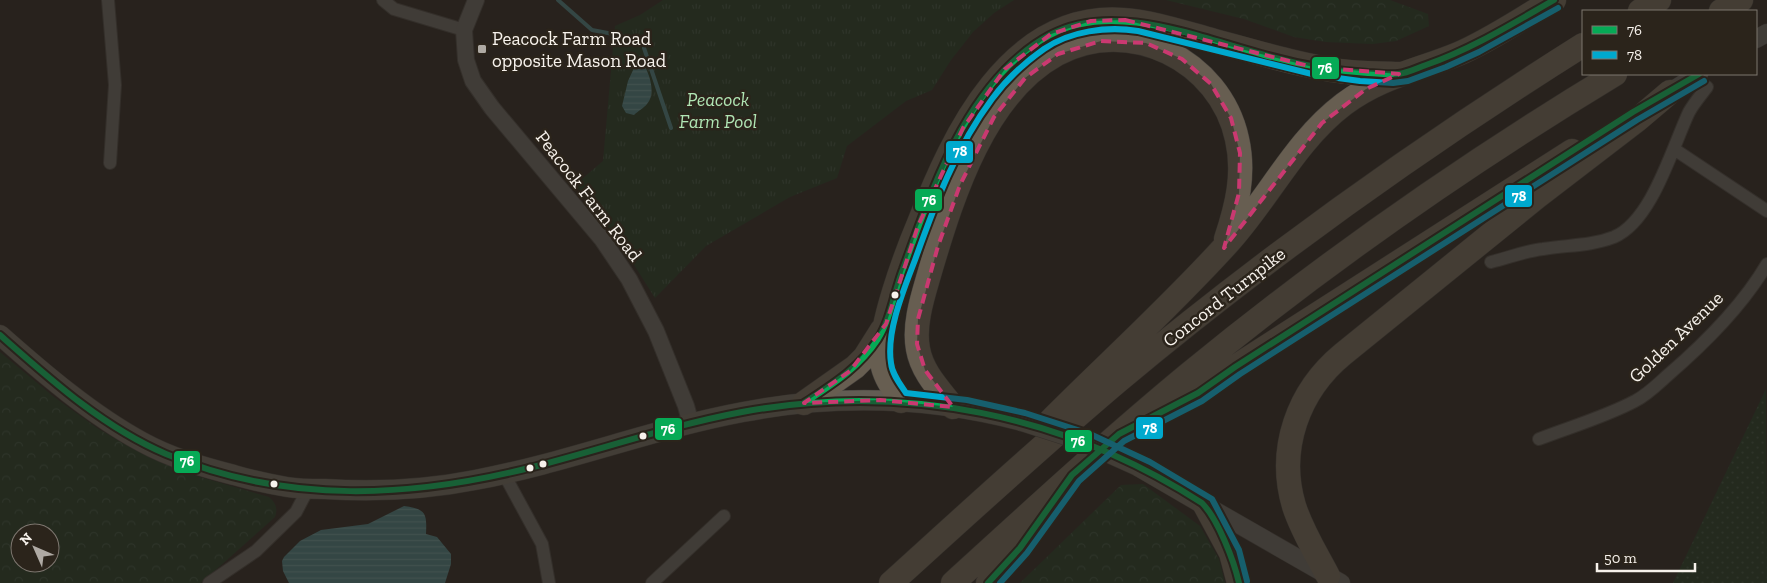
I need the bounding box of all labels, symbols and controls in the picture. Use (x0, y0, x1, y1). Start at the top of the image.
legend (1582, 10, 1757, 75)
text: 76 (1627, 21, 1642, 39)
place label: Peacock Farm Road opposite Mason Road (492, 27, 667, 72)
marker: Peacock Farm Road opposite Mason Road (476, 43, 488, 55)
text: 78 (1627, 46, 1642, 64)
line badge: 76 (1311, 56, 1340, 80)
text: 76 (1318, 60, 1333, 77)
park label: Peacock Farm Pool (679, 88, 757, 133)
street label: Peacock Farm Road (531, 126, 647, 266)
line badge: 78 (945, 140, 974, 164)
text: 78 (953, 143, 968, 160)
line badge: 78 (1504, 184, 1533, 208)
line badge: 76 (914, 188, 943, 212)
text: 78 (1512, 188, 1527, 205)
text: 76 (922, 192, 937, 209)
street label: Concord Turnpike (1158, 242, 1290, 352)
street label: Golden Avenue (1624, 286, 1728, 388)
unlabelled marker (890, 290, 900, 300)
line badge: 78 (1135, 416, 1164, 440)
line badge: 76 (654, 417, 683, 441)
text: 78 (1143, 420, 1158, 437)
text: 76 (661, 421, 676, 438)
line badge: 76 (1064, 429, 1093, 453)
unlabelled marker (638, 431, 648, 441)
text: 76 (1071, 433, 1086, 450)
line badge: 76 (173, 450, 201, 474)
text: 76 (180, 453, 195, 470)
unlabelled marker (538, 459, 548, 469)
unlabelled marker (525, 463, 535, 473)
unlabelled marker (269, 479, 279, 489)
north arrow (10, 523, 60, 573)
text: N (16, 529, 36, 549)
scale bar (1597, 540, 1694, 572)
text: 50 m (1604, 549, 1637, 567)

